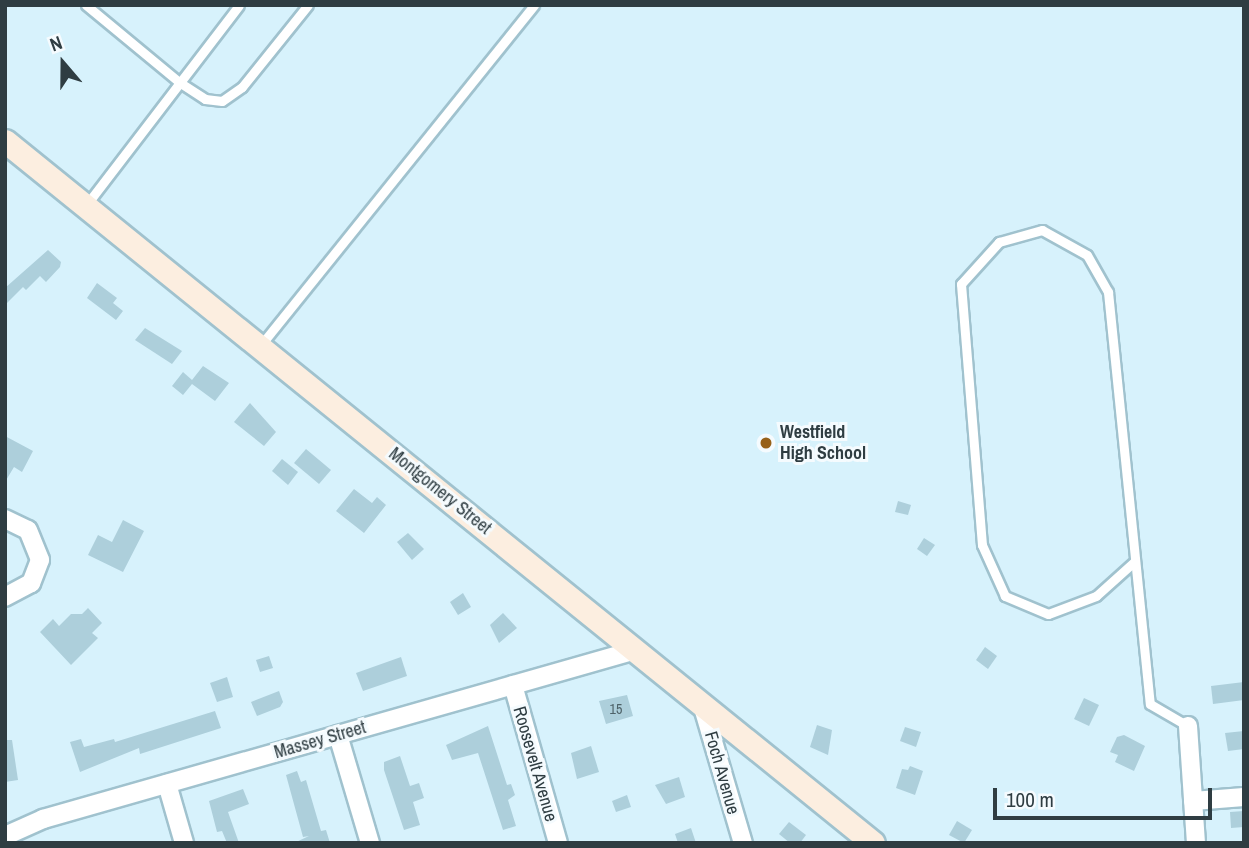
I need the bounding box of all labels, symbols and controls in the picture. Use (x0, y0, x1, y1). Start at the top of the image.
north arrow (28, 28, 98, 98)
text: N (46, 29, 66, 57)
place label: Westfield High School (780, 422, 866, 464)
marker: Westfield High School (758, 435, 774, 451)
street label: Montgomery Street (384, 443, 496, 539)
house number: 15 (610, 701, 622, 717)
street label: Roosevelt Avenue (508, 704, 562, 824)
street label: Massey Street (272, 717, 368, 763)
street label: Foch Avenue (700, 729, 744, 817)
scale bar (997, 774, 1216, 818)
text: 100 m (1006, 785, 1054, 814)

